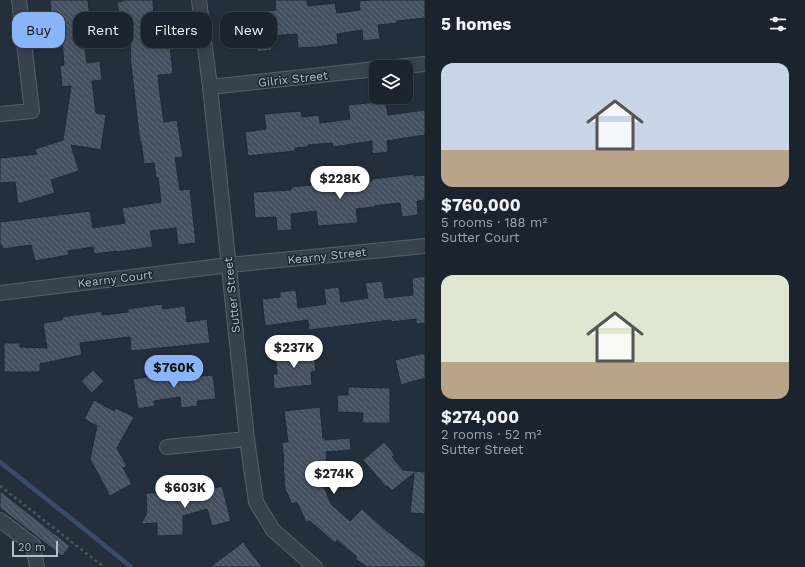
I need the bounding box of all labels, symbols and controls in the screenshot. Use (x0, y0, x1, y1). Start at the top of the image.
chip: Buy (12, 12, 65, 48)
chip: Rent (73, 12, 133, 48)
chip: Filters (141, 12, 212, 48)
chip: New (220, 12, 277, 48)
icon: filters (767, 13, 789, 35)
text: 5 homes (441, 14, 511, 34)
map controls (369, 60, 413, 104)
button: layers (369, 60, 413, 104)
street label: Gilrix Street (257, 68, 329, 90)
icon: home (579, 89, 651, 161)
pin: $228K (312, 166, 368, 200)
text: $228K (320, 171, 361, 186)
text: $760,000 (441, 195, 521, 215)
text: 5 rooms · 188 m² (441, 215, 547, 230)
text: Sutter Court (441, 230, 519, 245)
street label: Kearny Street (287, 245, 367, 267)
street label: Sutter Street (221, 256, 243, 334)
street label: Kearny Court (77, 267, 153, 291)
icon: home (579, 301, 651, 373)
pin: $237K (266, 335, 322, 369)
text: $237K (274, 340, 314, 355)
pin: $760K (146, 355, 202, 389)
text: $760K (153, 360, 195, 375)
text: $274,000 (441, 407, 519, 427)
text: 2 rooms · 52 m² (441, 427, 541, 442)
text: Sutter Street (441, 442, 523, 457)
pin: $274K (306, 461, 362, 495)
text: $274K (314, 466, 354, 481)
pin: $603K (157, 475, 213, 509)
text: $603K (164, 480, 206, 495)
scale bar (12, 539, 58, 558)
text: 20 m (18, 541, 46, 554)

